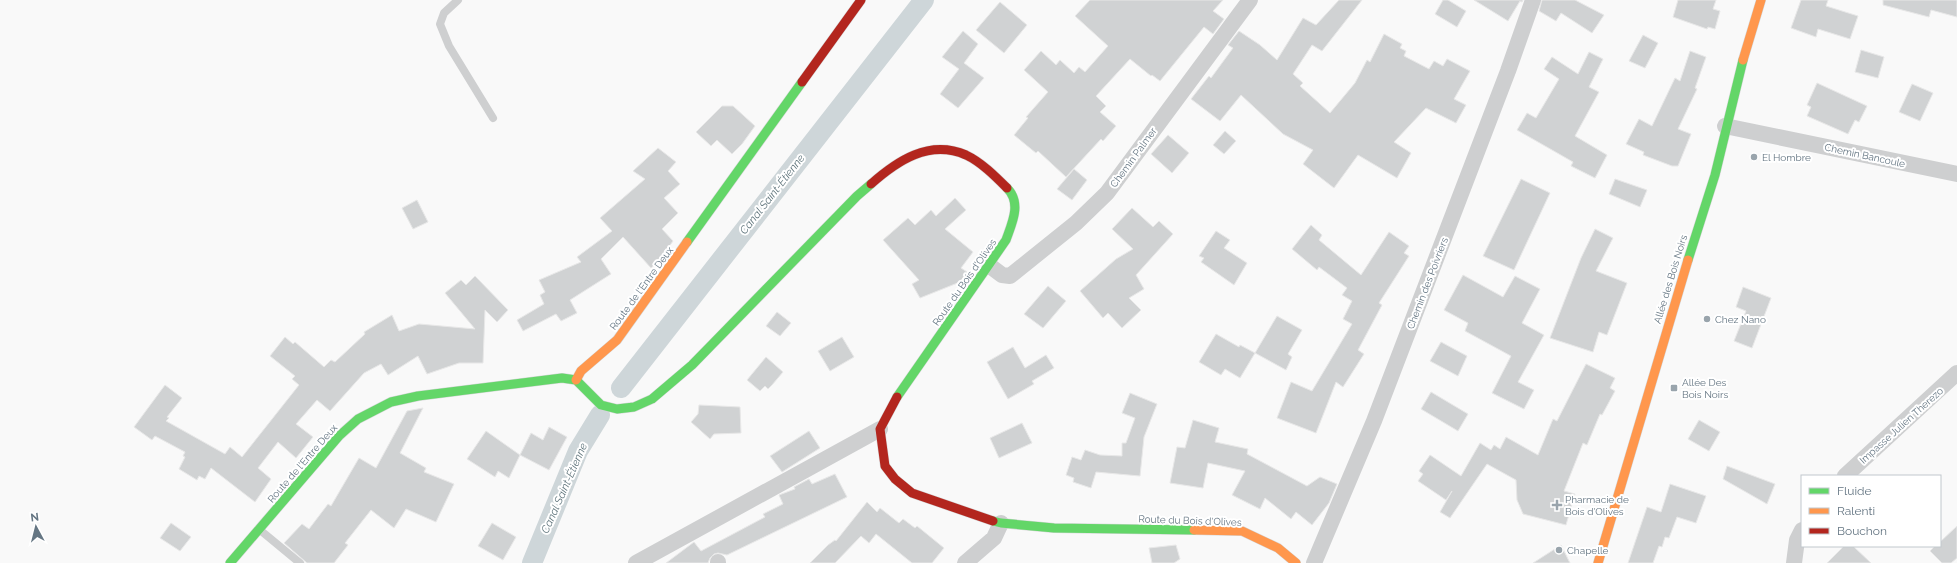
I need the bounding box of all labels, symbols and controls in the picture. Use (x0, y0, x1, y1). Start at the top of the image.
street label: Chemin Palmer (1108, 125, 1159, 189)
street label: Chemin Bancoule (1824, 142, 1906, 169)
water label: Canal Saint-Étienne (736, 151, 808, 237)
marker: El Hombre (1749, 152, 1759, 162)
place label: El Hombre (1762, 152, 1811, 163)
street label: Allée des Bois Noirs (1652, 233, 1689, 325)
street label: Chemin des Poivriers (1405, 236, 1450, 331)
street label: Route du Bois d'Olives (930, 237, 999, 328)
street label: Route de l'Entre Deux (608, 245, 675, 332)
marker: Chez Nano (1702, 314, 1712, 324)
place label: Chez Nano (1715, 314, 1766, 325)
place label: Allée Des Bois Noirs (1682, 377, 1728, 400)
marker: Allée Des Bois Noirs (1669, 383, 1679, 393)
street label: Impasse Julien Therezo (1857, 385, 1945, 466)
street label: Route de l'Entre Deux (265, 422, 339, 505)
water label: Canal Saint-Étienne (538, 440, 590, 535)
legend (1801, 475, 1941, 547)
text: Fluide (1837, 484, 1872, 498)
place label: Pharmacie de Bois d'Olives (1565, 494, 1629, 517)
marker: Pharmacie de Bois d'Olives (1552, 500, 1562, 510)
text: Ralenti (1837, 504, 1875, 518)
north arrow (16, 507, 56, 547)
text: N (30, 511, 40, 525)
street label: Route du Bois d'Olives (1138, 513, 1242, 528)
text: Bouchon (1837, 524, 1887, 538)
marker: Chapelle (1554, 545, 1564, 555)
place label: Chapelle (1567, 545, 1609, 556)

